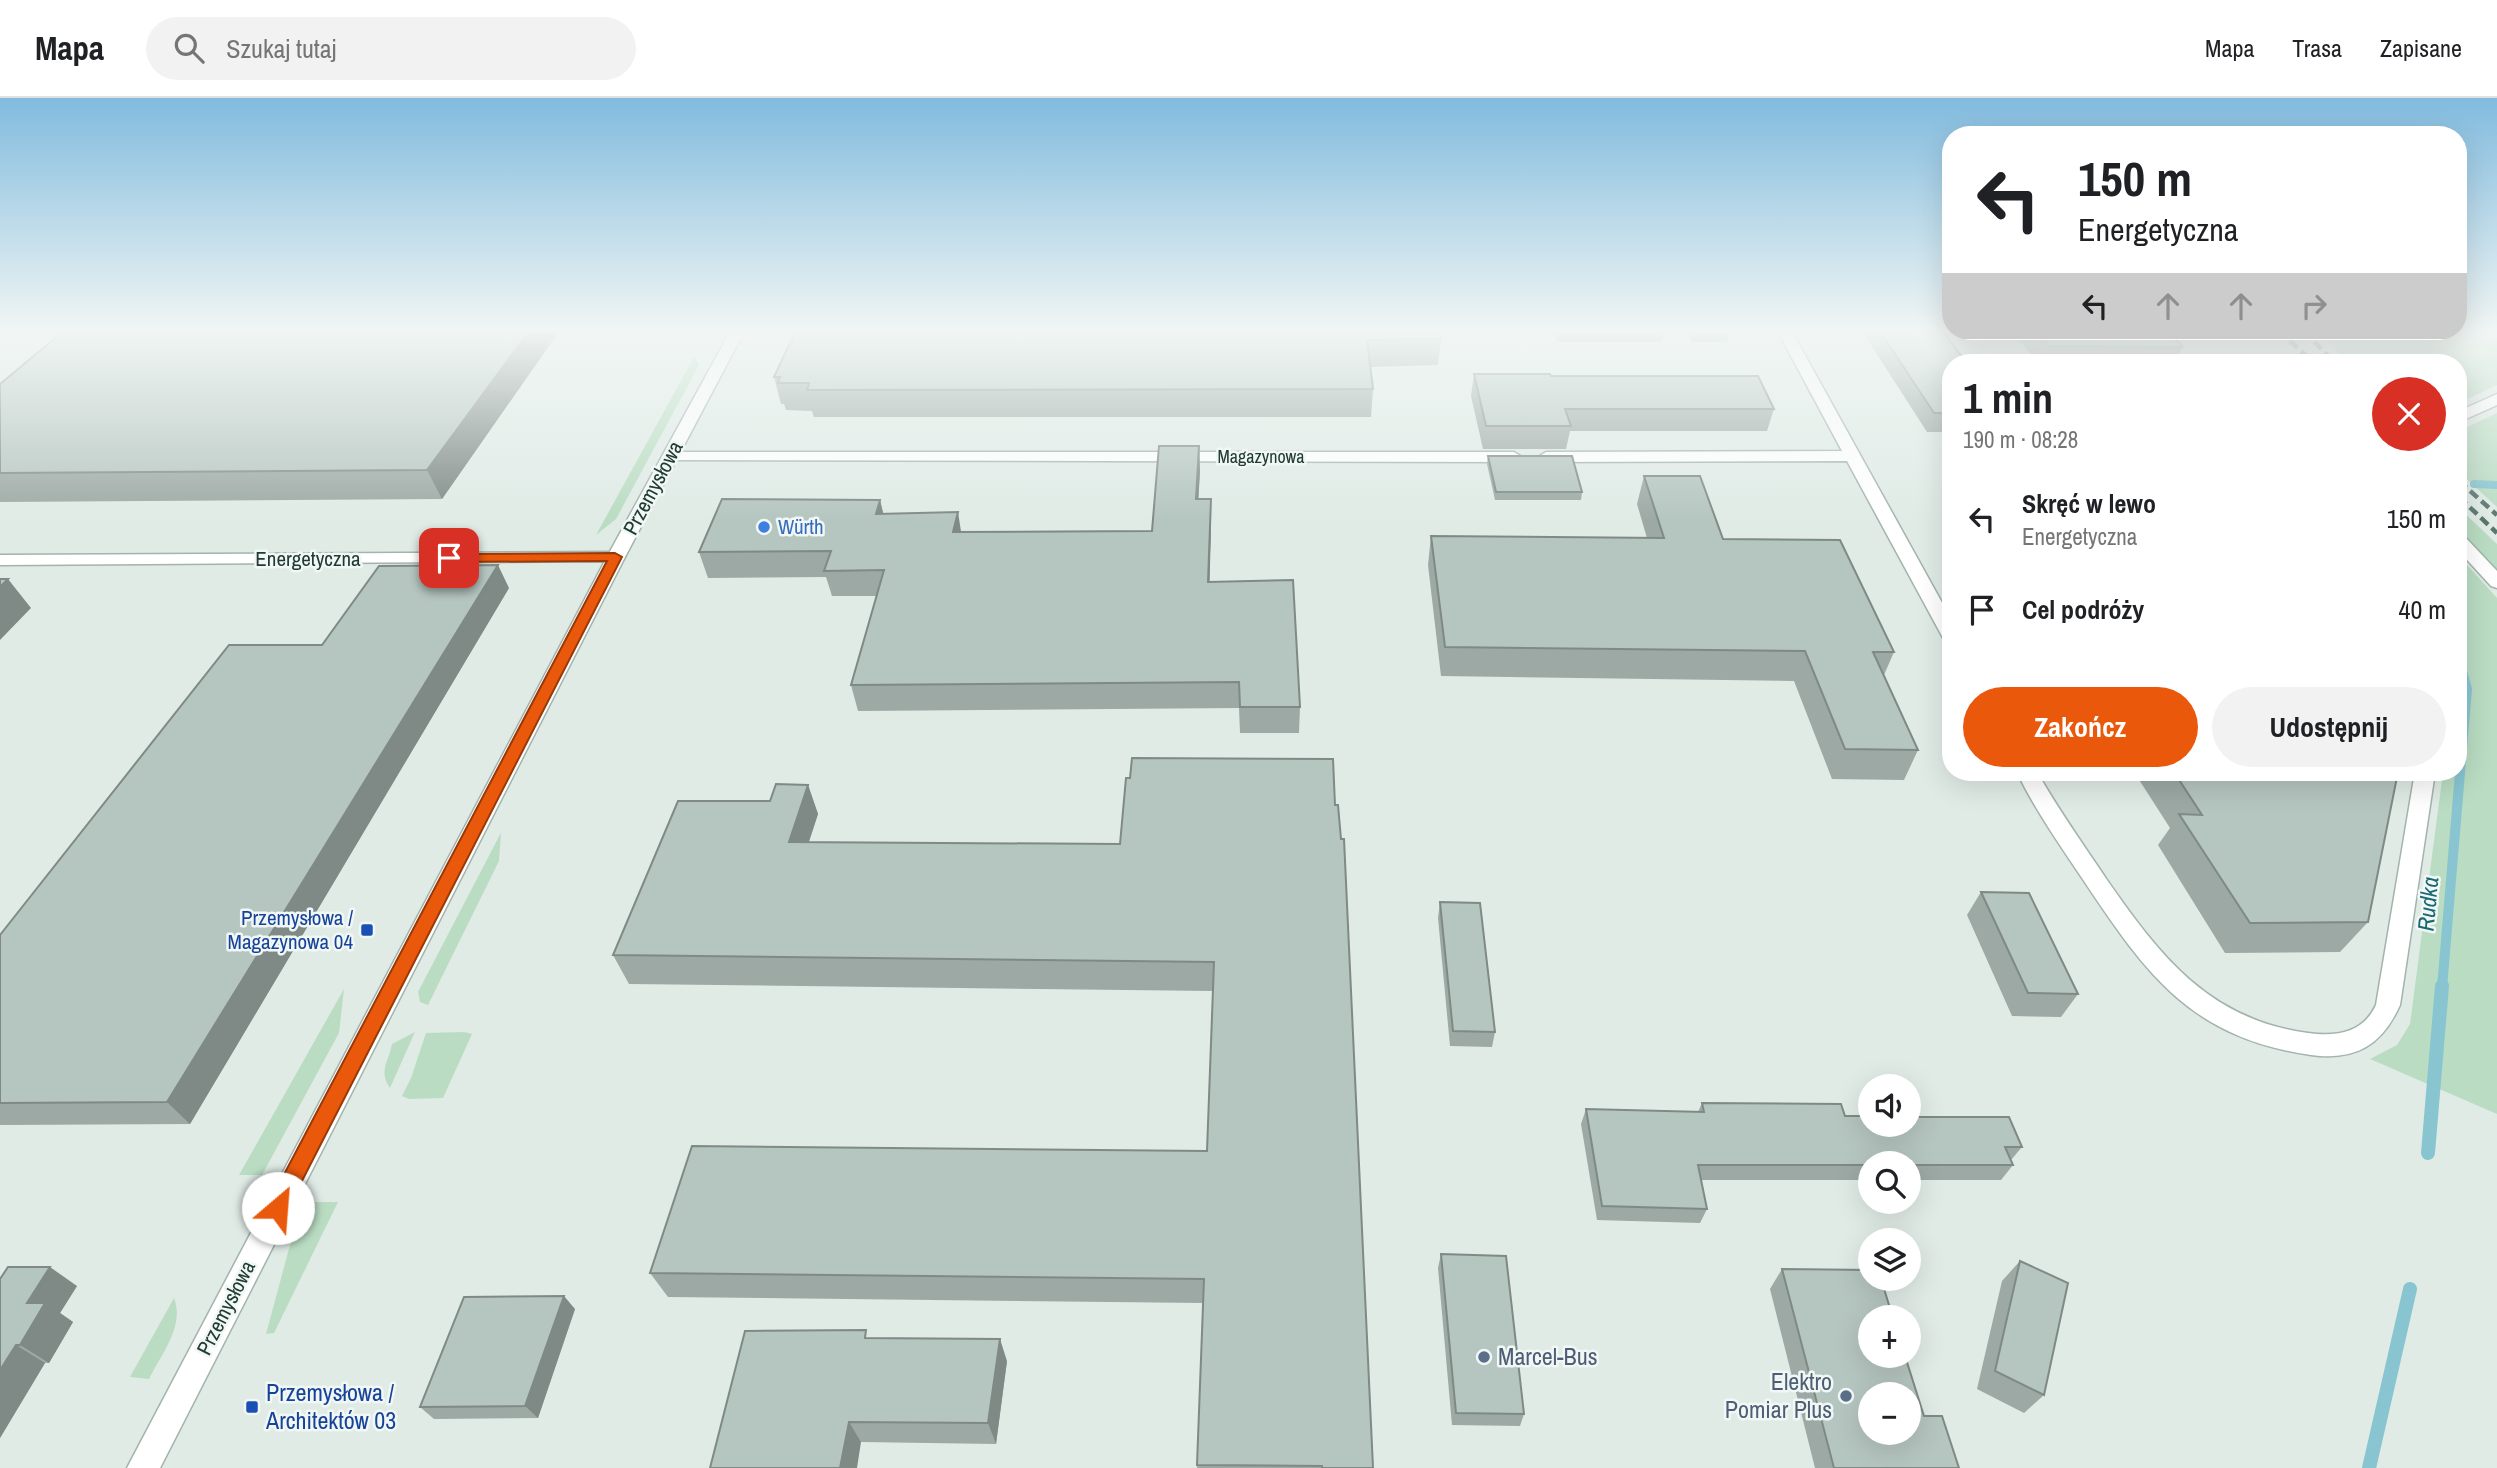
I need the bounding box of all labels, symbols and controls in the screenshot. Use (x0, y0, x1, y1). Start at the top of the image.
search box (146, 17, 636, 80)
text: Mapa (35, 26, 104, 70)
icon: search (170, 29, 208, 67)
text: Szukaj tutaj (226, 31, 336, 66)
text: Mapa (2205, 32, 2254, 64)
text: Trasa (2292, 32, 2342, 64)
text: Zapisane (2380, 32, 2462, 64)
text: 150 m (2078, 145, 2192, 211)
icon: left (1963, 154, 2054, 245)
text: Energetyczna (2078, 208, 2238, 251)
icon: left (2076, 287, 2114, 325)
icon: ahead (2149, 287, 2187, 325)
icon: ahead (2222, 287, 2260, 325)
icon: right (2295, 287, 2333, 325)
text: 1 min (1963, 370, 2053, 426)
button: close (2372, 377, 2446, 451)
text: 190 m · 08:28 (1963, 424, 2078, 455)
street label: Przemysłowa (616, 435, 690, 540)
street label: Magazynowa (1218, 444, 1304, 469)
text: Skręć w lewo (2022, 486, 2156, 521)
icon: left (1963, 500, 2001, 538)
text: 150 m (2387, 501, 2446, 536)
place label: Würth (778, 512, 824, 541)
marker: Würth (756, 519, 772, 535)
text: Energetyczna (2022, 521, 2137, 552)
pin (419, 528, 479, 588)
icon: arrive (430, 539, 468, 577)
street label: Energetyczna (255, 544, 361, 573)
icon: arrive (1963, 591, 2001, 629)
text: Cel podróży (2022, 592, 2144, 627)
text: 40 m (2399, 592, 2446, 627)
button: Zakończ (1963, 687, 2198, 767)
button: Udostępnij (2212, 687, 2446, 767)
water label: Rudka (2410, 875, 2445, 932)
place label: Przemysłowa / Magazynowa 04 (228, 903, 353, 956)
marker: Przemysłowa / Magazynowa 04 (359, 922, 375, 938)
map controls (1858, 1074, 1921, 1445)
button: sound (1858, 1074, 1921, 1137)
button: search (1858, 1151, 1921, 1214)
position arrow (241, 1171, 315, 1245)
button: layers (1858, 1228, 1921, 1291)
street label: Przemysłowa (189, 1255, 262, 1360)
button: + (1858, 1305, 1921, 1368)
place label: Marcel-Bus (1498, 1340, 1598, 1372)
marker: Marcel-Bus (1476, 1349, 1492, 1365)
place label: Elektro Pomiar Plus (1725, 1365, 1832, 1425)
place label: Przemysłowa / Architektów 03 (265, 1376, 396, 1436)
button: − (1858, 1382, 1921, 1445)
marker: Elektro Pomiar Plus (1838, 1388, 1854, 1404)
marker: Przemysłowa / Architektów 03 (244, 1399, 260, 1415)

